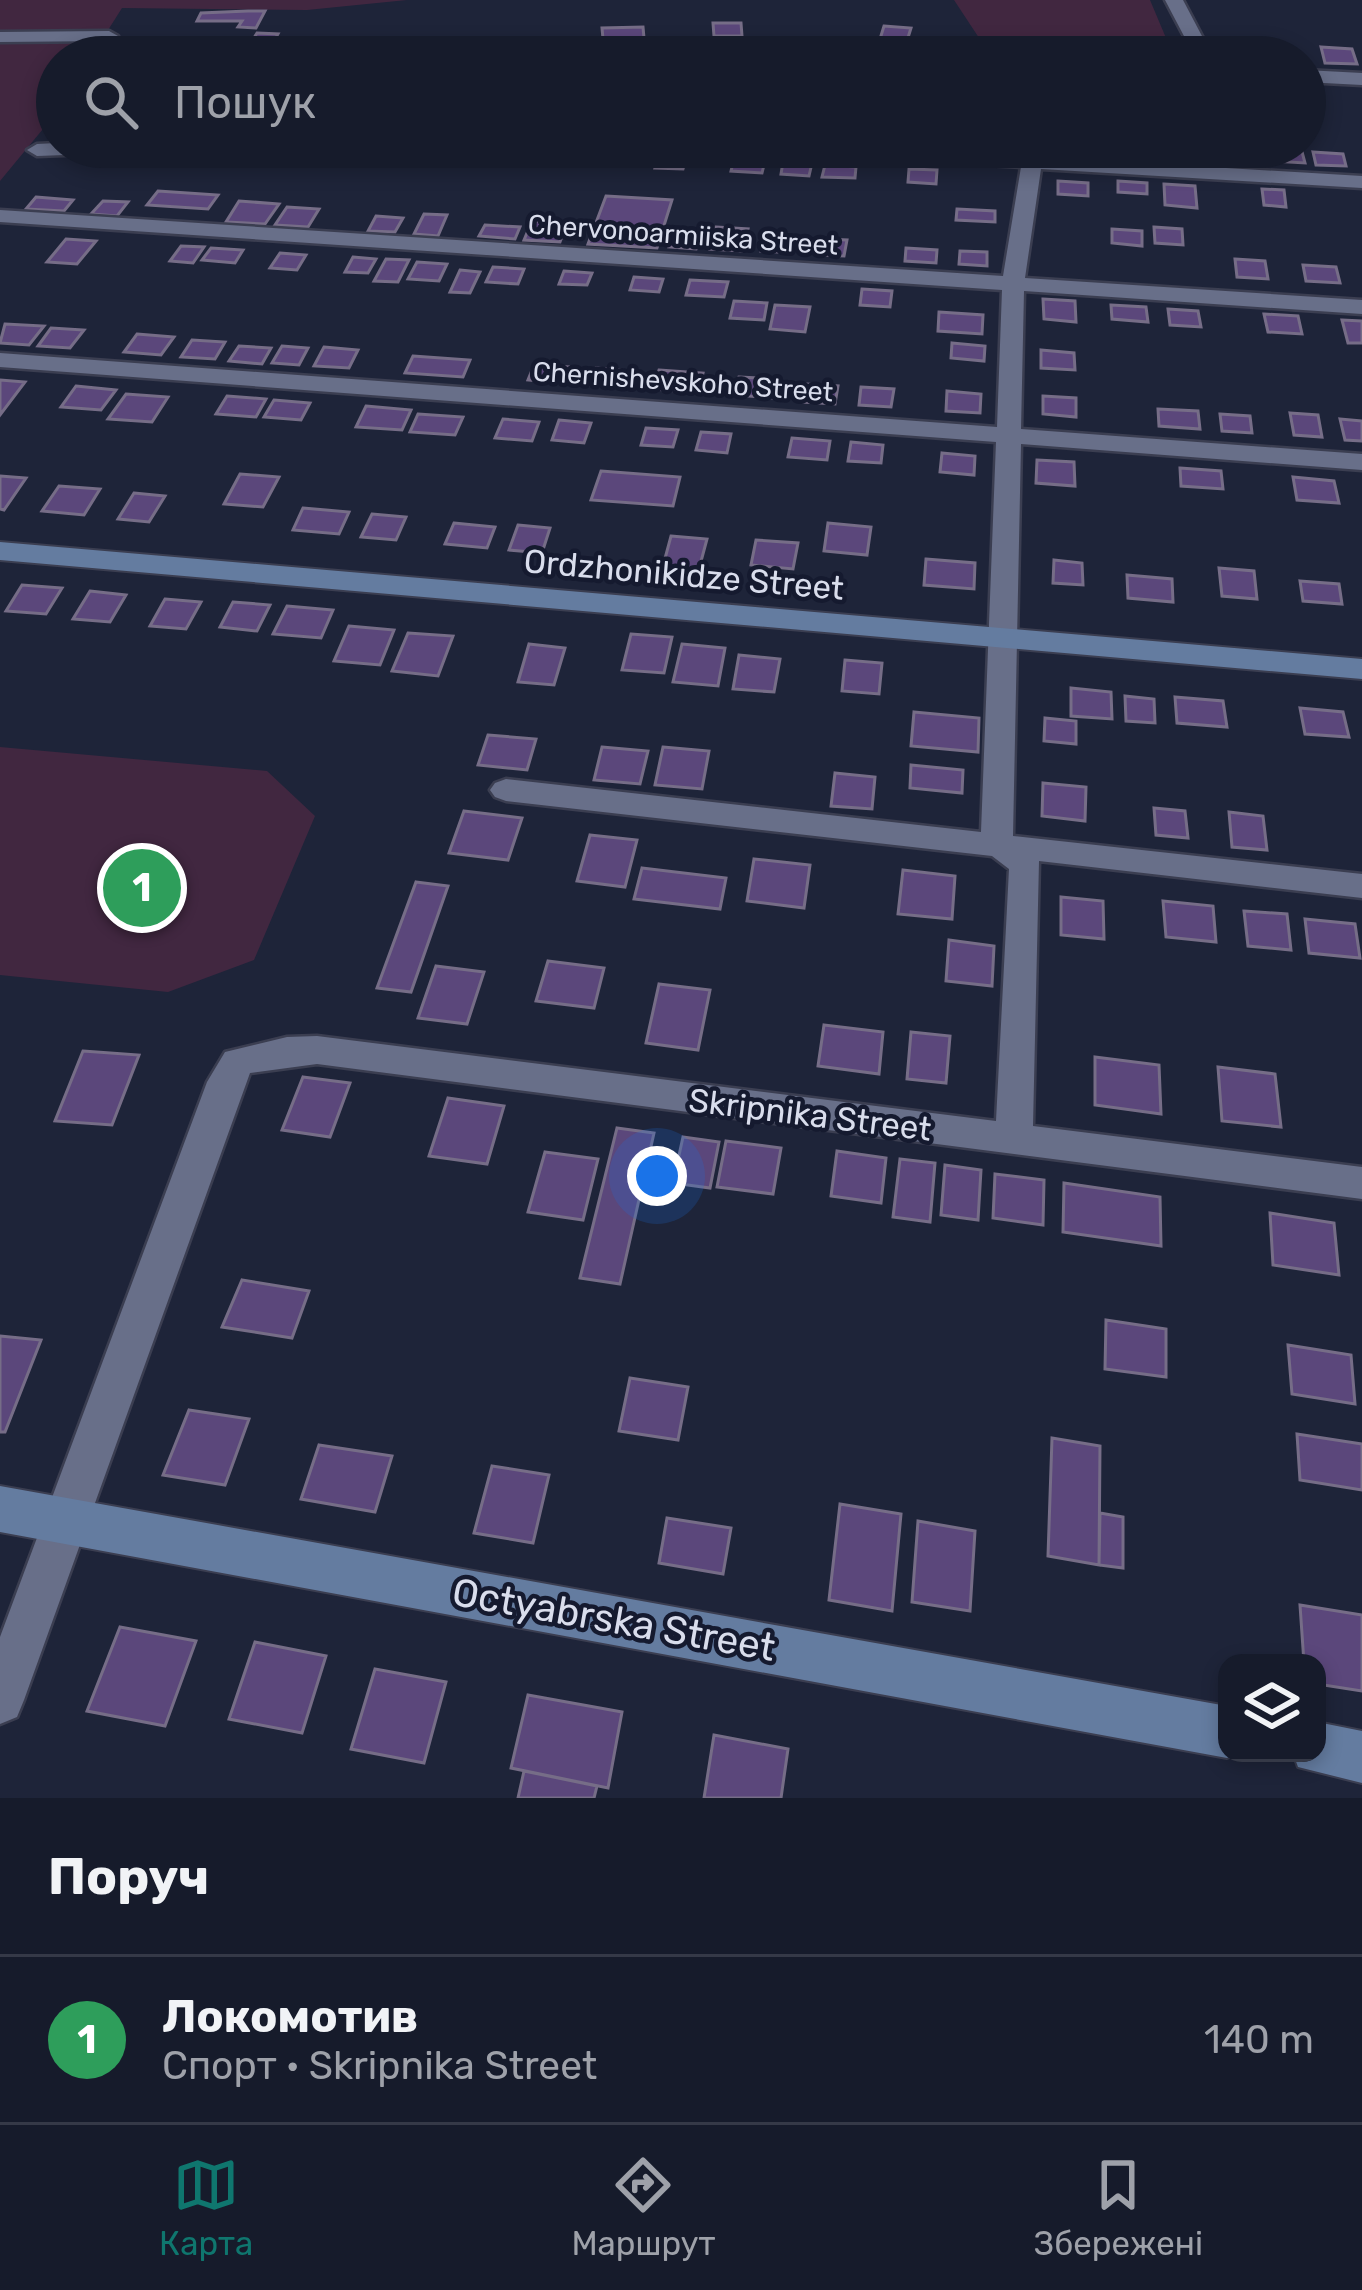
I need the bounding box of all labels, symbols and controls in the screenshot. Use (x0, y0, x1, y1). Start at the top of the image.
search box (36, 36, 1326, 168)
icon: search (78, 69, 144, 135)
text: Пошук (174, 76, 316, 129)
street label: Chervonoarmiiska Street (527, 208, 839, 262)
street label: Chernishevskoho Street (532, 356, 834, 408)
street label: Ordzhonikidze Street (522, 541, 846, 608)
pin: 1 (103, 843, 181, 933)
street label: Skripnika Street (686, 1080, 934, 1149)
your location (627, 1146, 687, 1206)
street label: Octyabrska Street (449, 1569, 779, 1671)
map controls (1218, 1654, 1326, 1762)
button: layers (1218, 1654, 1326, 1762)
text: Поруч (48, 1846, 209, 1907)
text: Локомотив (162, 1990, 418, 2043)
text: 1 (77, 2017, 97, 2063)
text: 140 m (1204, 2017, 1314, 2063)
text: Спорт · Skripnika Street (162, 2043, 597, 2089)
tab: Карта (159, 2152, 253, 2263)
tab: Маршрут (571, 2152, 715, 2263)
tab: Збережені (1034, 2152, 1203, 2263)

